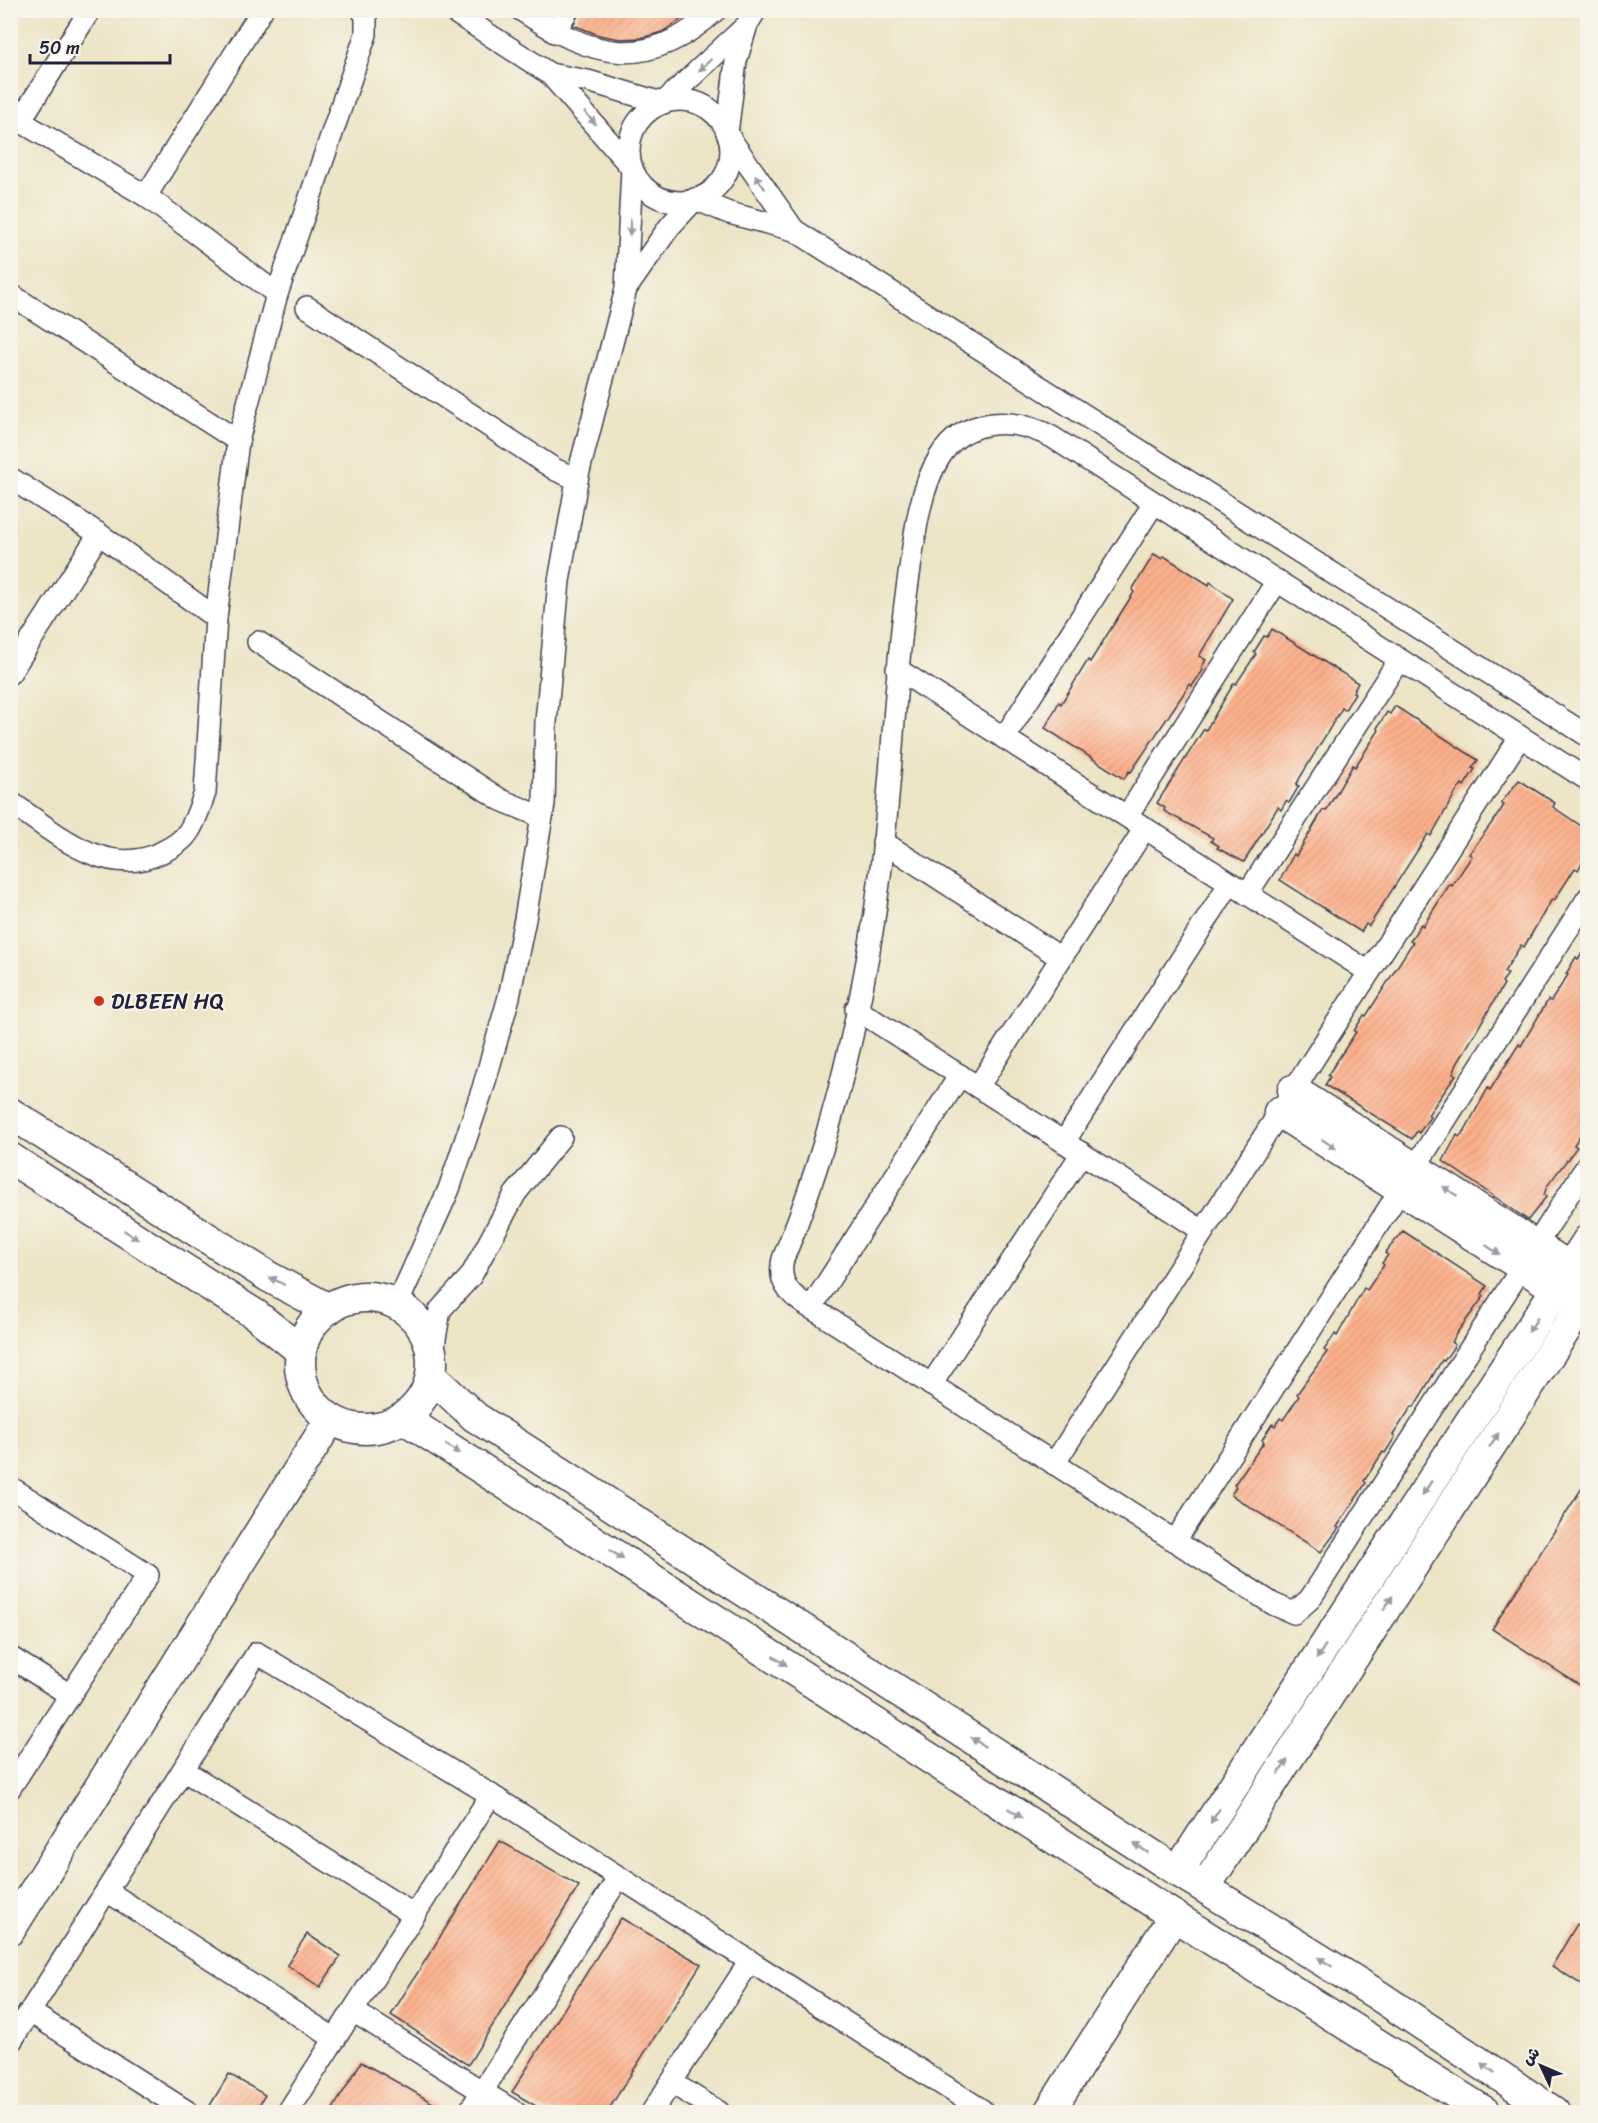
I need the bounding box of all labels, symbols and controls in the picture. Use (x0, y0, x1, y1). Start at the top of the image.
scale bar (30, 27, 170, 65)
text: 50 m (39, 32, 80, 64)
one-way arrow (698, 58, 713, 71)
one-way arrow (583, 110, 596, 126)
one-way arrow (754, 175, 766, 191)
one-way arrow (626, 218, 635, 237)
place label: DLBEEN HQ (111, 982, 224, 1021)
marker: DLBEEN HQ (92, 994, 106, 1008)
one-way arrow (1320, 1138, 1336, 1150)
one-way arrow (1441, 1186, 1458, 1197)
one-way arrow (122, 1229, 139, 1240)
one-way arrow (1484, 1244, 1501, 1255)
one-way arrow (268, 1276, 285, 1286)
one-way arrow (1528, 1317, 1539, 1333)
one-way arrow (1488, 1432, 1500, 1448)
one-way arrow (445, 1443, 461, 1454)
one-way arrow (1421, 1480, 1432, 1497)
one-way arrow (609, 1549, 625, 1560)
one-way arrow (1383, 1595, 1394, 1611)
one-way arrow (1315, 1644, 1326, 1660)
one-way arrow (772, 1655, 788, 1667)
one-way arrow (970, 1737, 986, 1748)
one-way arrow (1277, 1759, 1288, 1775)
one-way arrow (1006, 1807, 1023, 1818)
one-way arrow (1209, 1807, 1220, 1824)
one-way arrow (1134, 1842, 1150, 1854)
one-way arrow (1317, 1957, 1333, 1968)
north arrow (1511, 2036, 1571, 2096)
text: ش (1514, 2040, 1547, 2072)
one-way arrow (1480, 2063, 1496, 2074)

